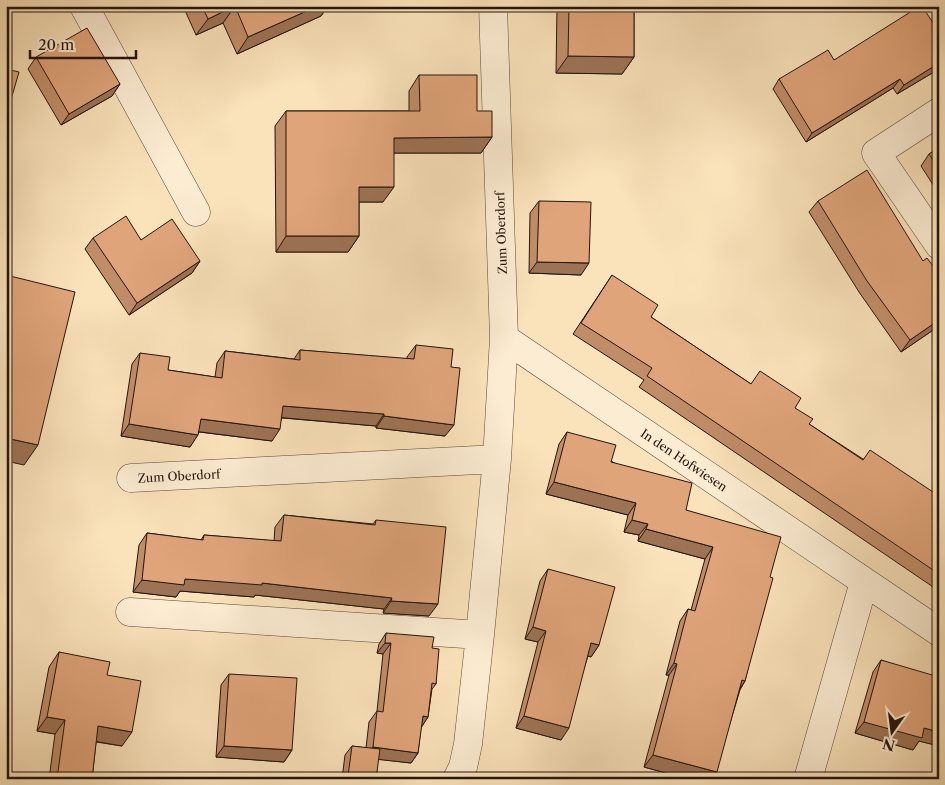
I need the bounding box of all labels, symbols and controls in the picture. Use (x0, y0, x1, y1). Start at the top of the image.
scale bar (30, 28, 136, 60)
text: 20 m (38, 35, 74, 54)
street label: Zum Oberdorf (492, 190, 510, 275)
street label: In den Hofwiesen (638, 425, 731, 495)
street label: Zum Oberdorf (137, 466, 222, 486)
north arrow (868, 708, 918, 758)
text: N (881, 734, 897, 755)

